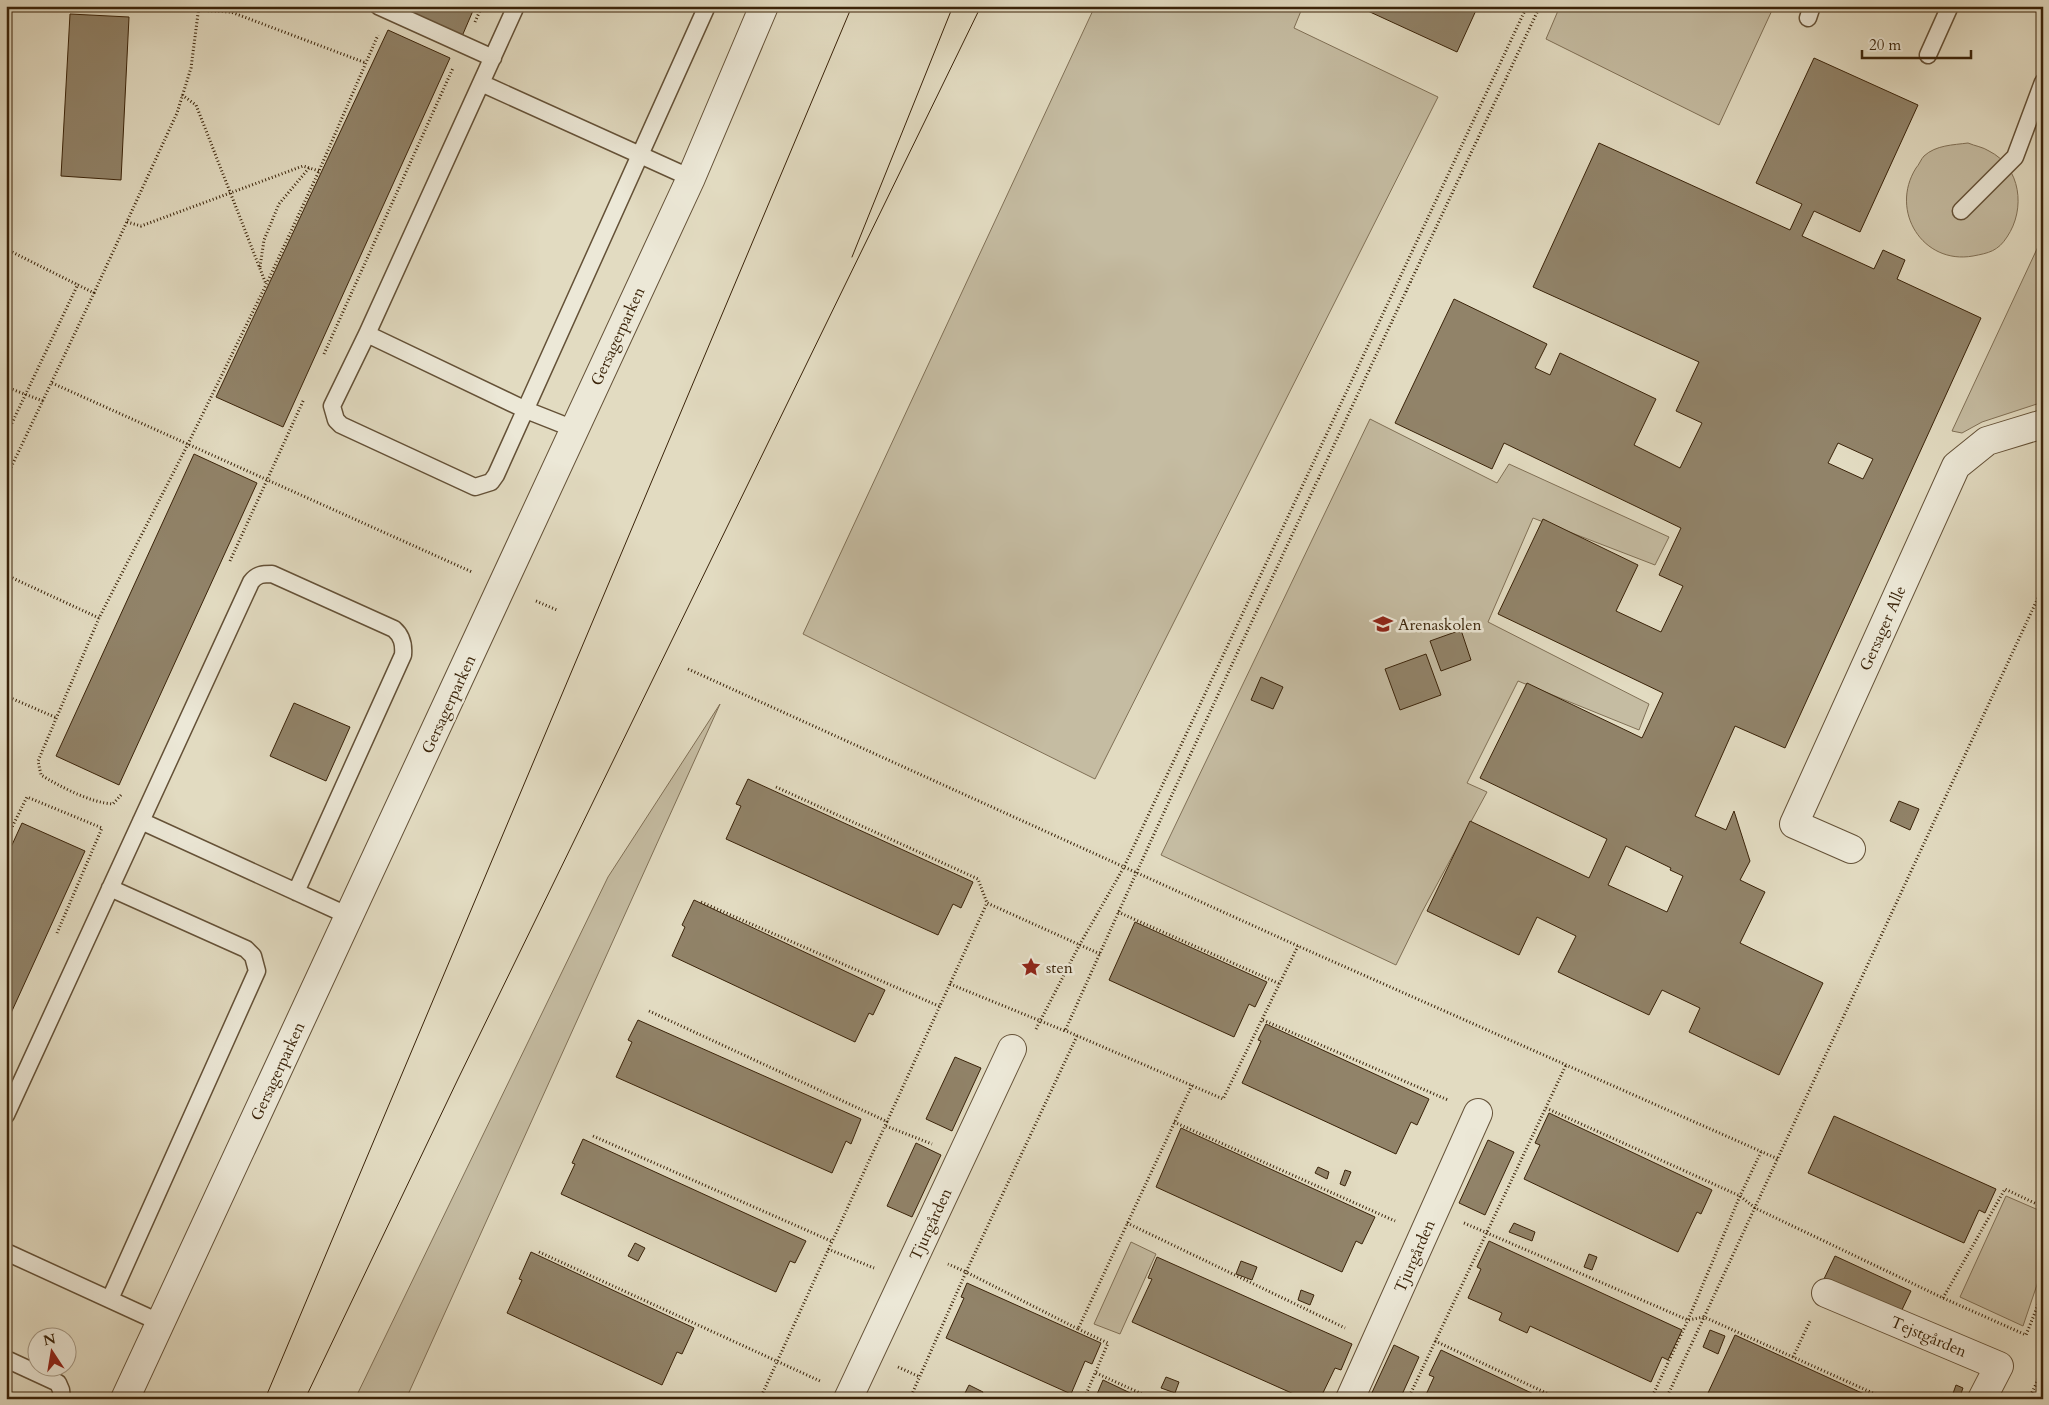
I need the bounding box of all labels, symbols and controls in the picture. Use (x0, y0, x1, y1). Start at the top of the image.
scale bar (1862, 28, 1970, 60)
text: 20 m (1869, 35, 1901, 55)
street label: Gersagerparken (585, 284, 650, 389)
street label: Gersager Alle (1854, 582, 1912, 675)
school or university icon: Arenaskolen (1372, 613, 1394, 635)
place label: Arenaskolen (1398, 614, 1481, 636)
street label: Gersagerparken (416, 652, 481, 757)
place icon: sten (1020, 956, 1042, 978)
place label: sten (1046, 957, 1073, 979)
street label: Gersagerparken (245, 1019, 310, 1124)
street label: Tjurgården (905, 1185, 957, 1264)
street label: Tjurgården (1389, 1217, 1441, 1296)
street label: Tejstgården (1887, 1311, 1970, 1363)
north arrow (28, 1328, 78, 1378)
text: N (41, 1329, 57, 1350)

